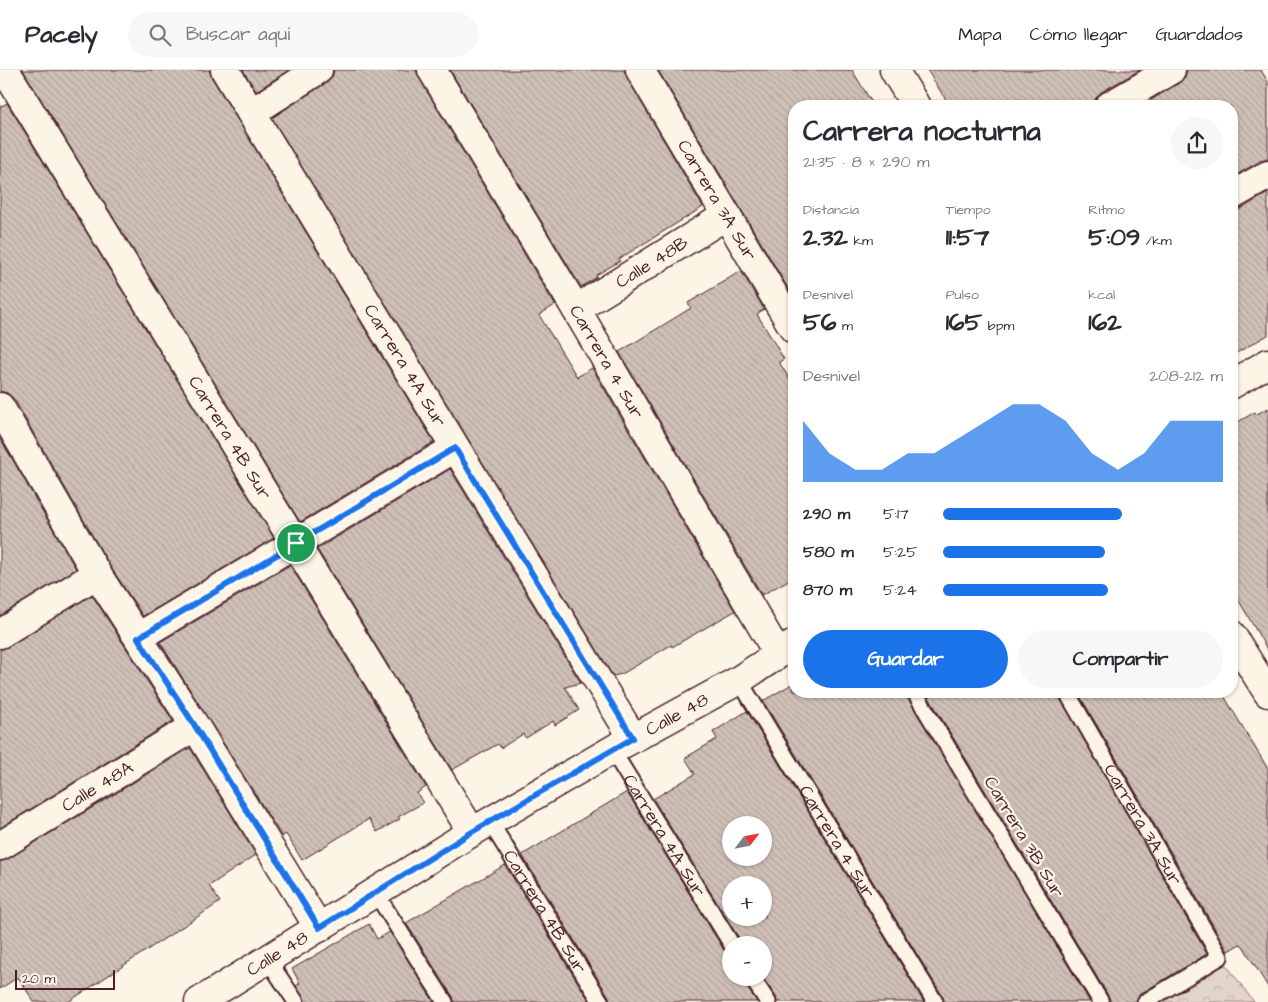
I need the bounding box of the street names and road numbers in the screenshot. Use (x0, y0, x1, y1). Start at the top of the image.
street label: Carrera 3A Sur (672, 135, 763, 265)
street label: Calle 48B (610, 230, 693, 294)
street label: Carrera 4A Sur (358, 299, 452, 431)
street label: Carrera 4 Sur (564, 300, 650, 423)
street label: Carrera 4B Sur (183, 371, 278, 504)
street label: Calle 48 (641, 687, 713, 742)
street label: Calle 48A (56, 754, 138, 818)
street label: Carrera 3A Sur (1098, 759, 1188, 890)
street label: Carrera 4A Sur (617, 769, 712, 901)
street label: Carrera 3B Sur (978, 772, 1070, 902)
street label: Carrera 4 Sur (793, 780, 881, 903)
street label: Carrera 4B Sur (498, 845, 593, 978)
street label: Calle 48 (241, 924, 313, 982)

